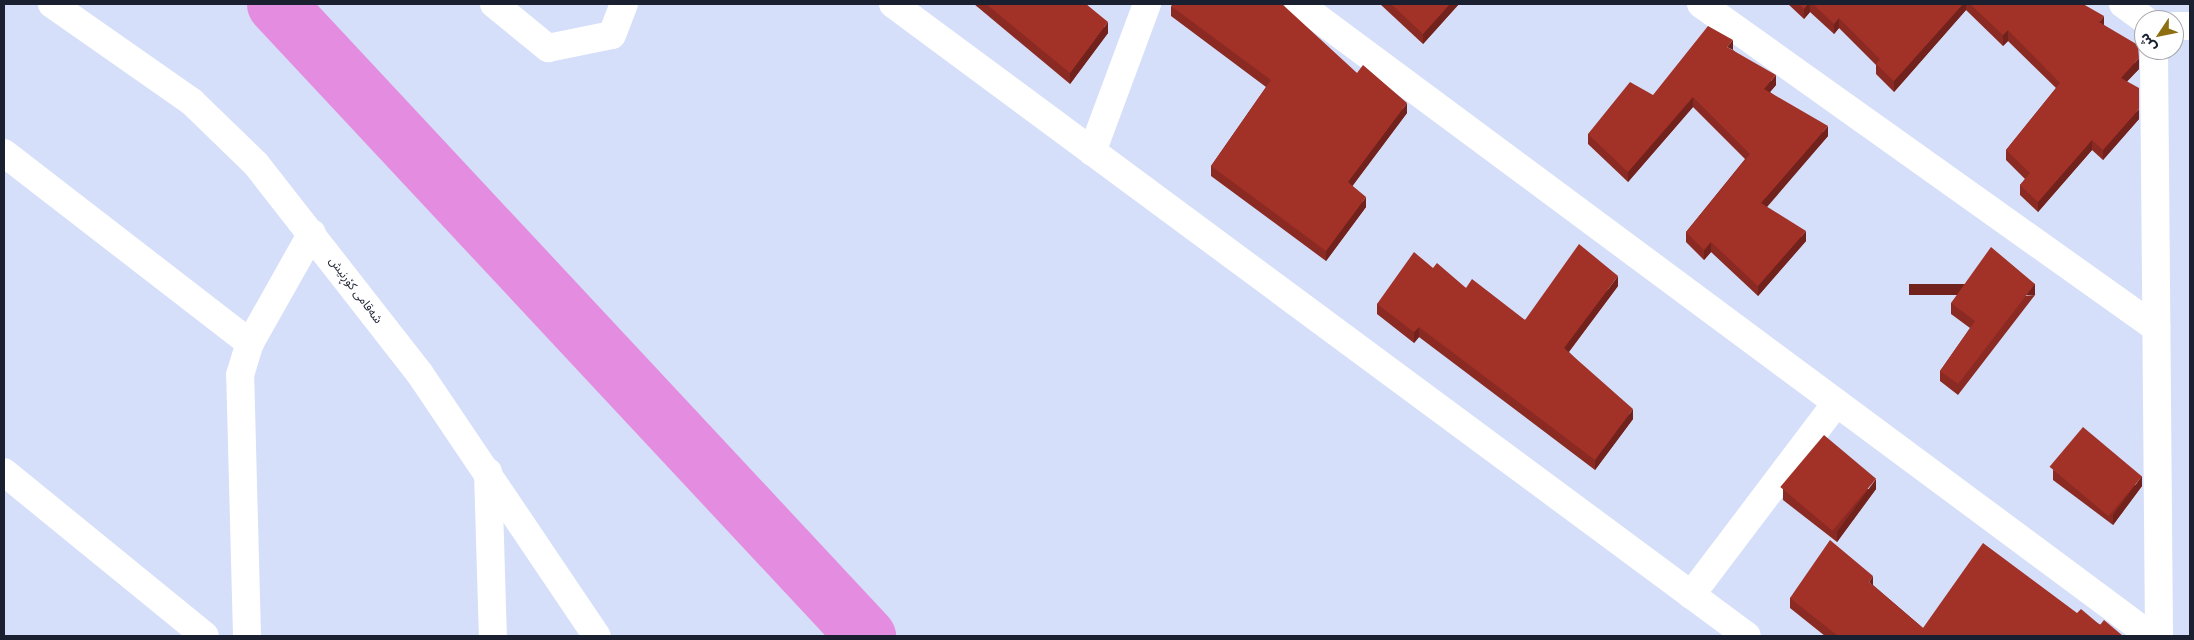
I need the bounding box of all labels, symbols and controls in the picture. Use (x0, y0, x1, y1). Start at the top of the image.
north arrow (2134, 10, 2184, 60)
text: ش (2134, 30, 2160, 56)
street label: شەقامی کۆڕنیش (326, 254, 386, 326)

